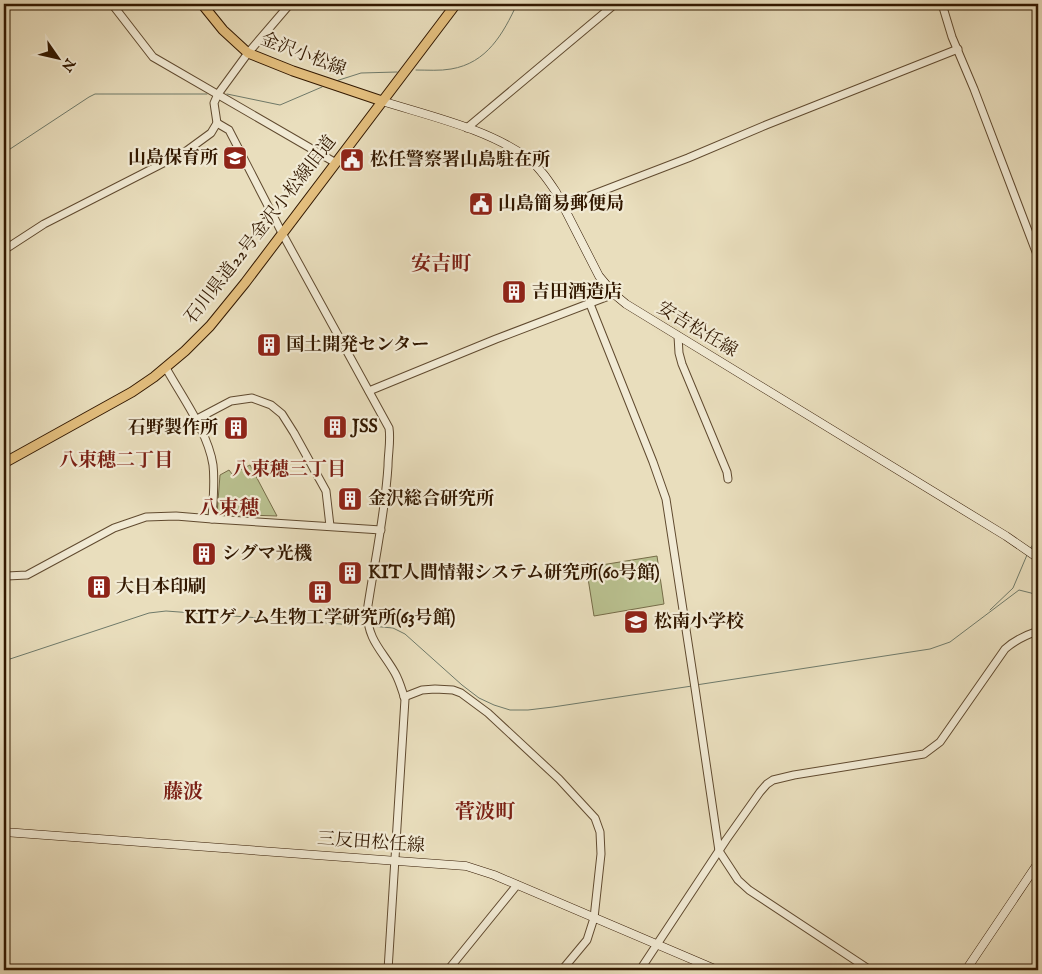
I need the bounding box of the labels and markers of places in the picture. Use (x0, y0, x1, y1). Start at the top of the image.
school or university icon: 山島保育所 (222, 145, 248, 171)
place label: 山島保育所 (128, 147, 218, 170)
public building icon: 松任警察署山島駐在所 (339, 147, 365, 173)
place label: 松任警察署山島駐在所 (370, 149, 550, 172)
public building icon: 山島簡易郵便局 (468, 191, 494, 217)
place label: 山島簡易郵便局 (498, 193, 624, 216)
building icon: 吉田酒造店 (501, 279, 527, 305)
place label: 吉田酒造店 (532, 281, 622, 304)
building icon: 国土開発センター (256, 332, 282, 358)
place label: 国土開発センター (286, 334, 429, 357)
building icon: JSS (322, 414, 348, 440)
building icon: 石野製作所 (223, 415, 249, 441)
place label: JSS (350, 416, 378, 439)
place label: 石野製作所 (128, 417, 218, 440)
building icon: 金沢総合研究所 (337, 486, 363, 512)
place label: 金沢総合研究所 (368, 488, 494, 511)
building icon: シグマ光機 (191, 541, 217, 567)
place label: シグマ光機 (222, 543, 312, 566)
building icon: KIT人間情報システム研究所(60号館) (337, 560, 363, 586)
place label: KIT人間情報システム研究所(60号館) (368, 562, 660, 585)
building icon: 大日本印刷 (86, 574, 112, 600)
place label: 大日本印刷 (116, 576, 206, 599)
building icon: KITゲノム生物工学研究所(63号館) (307, 579, 333, 605)
place label: KITゲノム生物工学研究所(63号館) (185, 607, 455, 630)
school or university icon: 松南小学校 (623, 609, 649, 635)
place label: 松南小学校 (654, 611, 744, 634)

